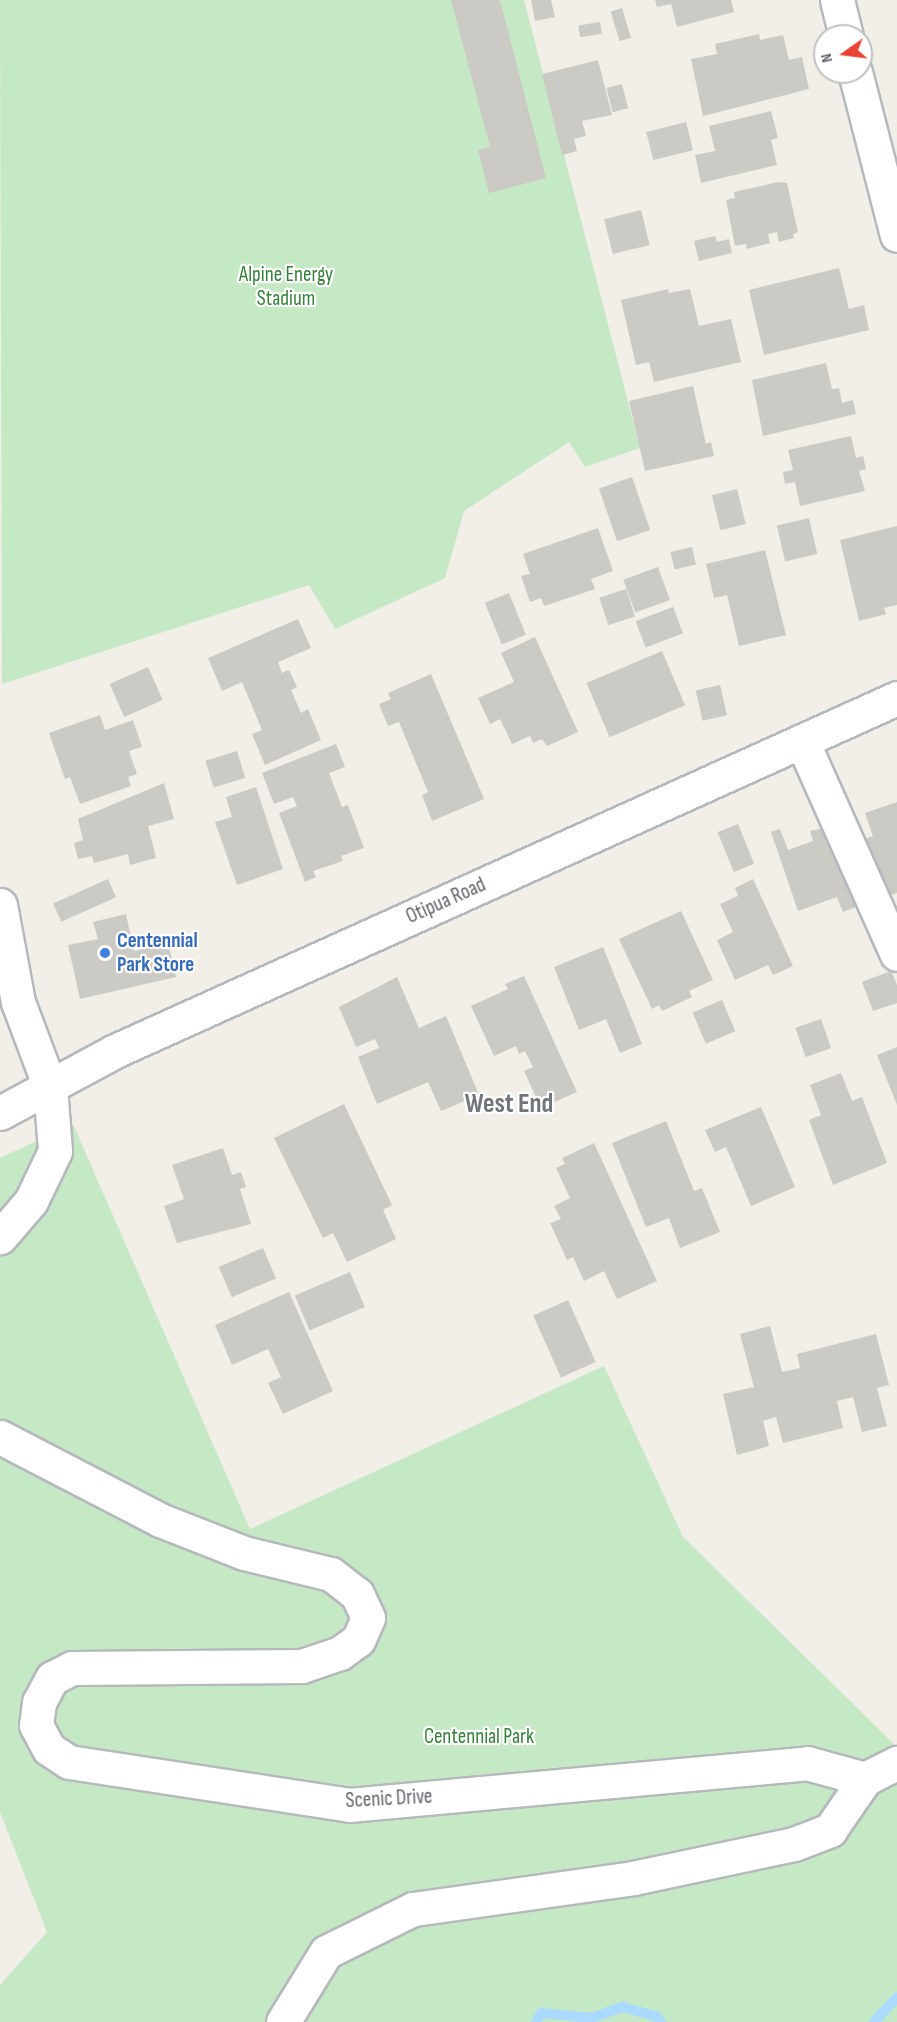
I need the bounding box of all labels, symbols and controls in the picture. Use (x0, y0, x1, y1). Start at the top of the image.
north arrow (813, 24, 873, 84)
text: N (817, 52, 837, 64)
park label: Alpine Energy Stadium (239, 262, 333, 312)
street label: Otipua Road (402, 872, 490, 930)
place label: Centennial Park Store (117, 928, 198, 978)
marker: Centennial Park Store (98, 946, 112, 960)
district label: West End (465, 1089, 553, 1121)
park label: Centennial Park (424, 1724, 534, 1750)
street label: Scenic Drive (345, 1784, 433, 1814)

